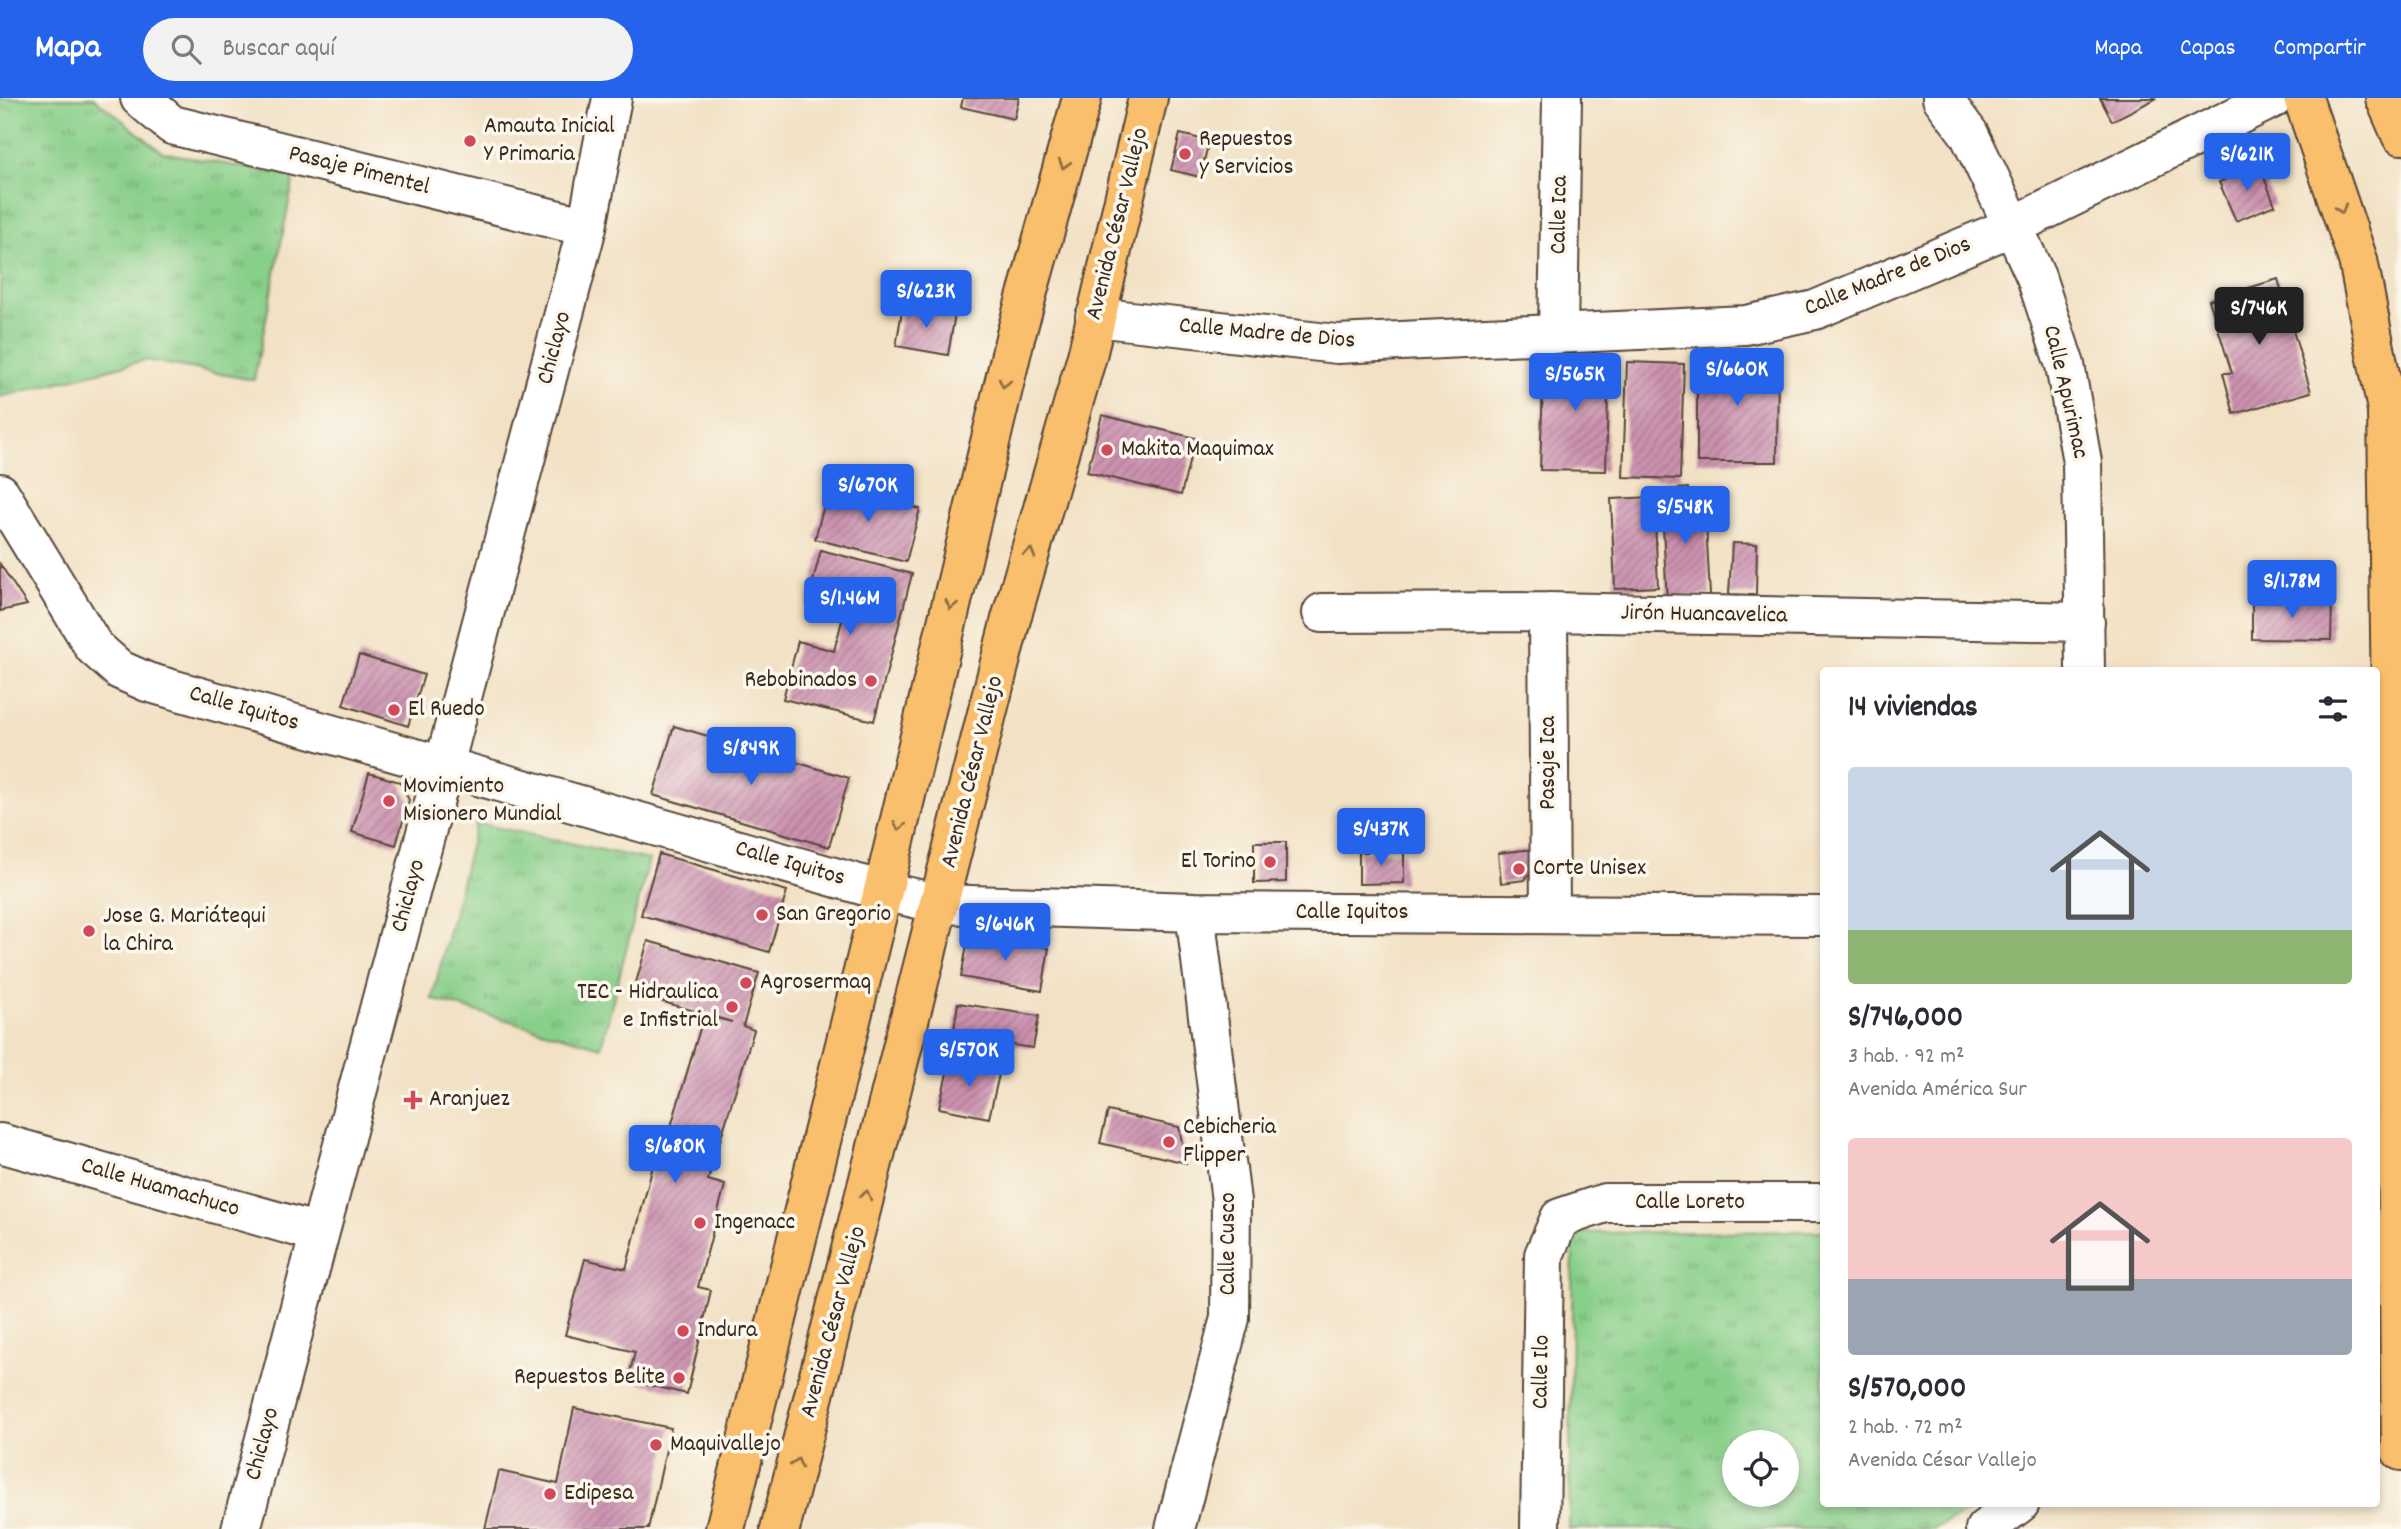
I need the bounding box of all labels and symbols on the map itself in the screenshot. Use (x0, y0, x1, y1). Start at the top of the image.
place label: Amauta Inicial Y Primaria (484, 110, 615, 172)
place label: Repuestos y Servicios (1199, 123, 1294, 185)
street label: Avenida César Vallejo (1078, 124, 1158, 324)
marker: Amauta Inicial Y Primaria (462, 133, 478, 149)
pin: S/621K (2190, 134, 2304, 193)
street label: Pasaje Pimentel (285, 137, 433, 205)
marker: Repuestos y Servicios (1177, 146, 1193, 162)
one-way arrow (1057, 158, 1072, 170)
street label: Calle Ica (1542, 174, 1578, 255)
one-way arrow (2333, 202, 2347, 214)
street label: Calle Madre de Dios (1800, 228, 1976, 326)
pin: S/623K (869, 271, 983, 330)
pin: S/746K (2202, 288, 2316, 347)
street label: Chiclayo (529, 308, 581, 388)
street label: Calle Madre de Dios (1177, 309, 1357, 359)
street label: Calle Apurimac (2033, 322, 2097, 462)
pin: S/660K (1680, 348, 1794, 408)
pin: S/565K (1518, 354, 1632, 413)
one-way arrow (998, 377, 1012, 389)
place label: Makita Maquimax (1121, 433, 1274, 467)
marker: Makita Maquimax (1099, 442, 1115, 458)
pin: S/670K (811, 464, 925, 524)
pin: S/548K (1628, 486, 1742, 546)
one-way arrow (1022, 547, 1036, 559)
pin: S/1.78M (2227, 560, 2357, 620)
pin: S/1.46M (785, 578, 915, 637)
street label: Jirón Huancavelica (1620, 597, 1788, 633)
one-way arrow (945, 599, 959, 611)
place label: Rebobinados (745, 664, 857, 698)
street label: Avenida César Vallejo (933, 672, 1013, 872)
marker: Rebobinados (863, 673, 879, 689)
street label: Calle Iquitos (185, 677, 303, 741)
place label: El Ruedo (408, 693, 485, 727)
marker: El Ruedo (386, 702, 402, 718)
street label: Pasaje Ica (1532, 715, 1566, 810)
pin: S/849K (694, 728, 808, 787)
place label: Movimiento Misionero Mundial (403, 770, 562, 832)
marker: Movimiento Misionero Mundial (381, 793, 397, 809)
pin: S/437K (1324, 808, 1438, 868)
one-way arrow (893, 820, 907, 832)
street label: Calle Iquitos (731, 832, 849, 896)
place label: El Torino (1181, 845, 1256, 879)
place label: Corte Unisex (1533, 852, 1646, 886)
marker: El Torino (1262, 854, 1278, 870)
street label: Chiclayo (383, 856, 435, 936)
marker: Corte Unisex (1511, 861, 1527, 877)
street label: Calle Iquitos (1295, 896, 1409, 930)
place label: San Gregorio (776, 898, 891, 932)
place label: Jose G. Mariátequi la Chira (103, 900, 266, 962)
pin: S/646K (948, 904, 1062, 963)
marker: San Gregorio (754, 907, 770, 923)
marker: Jose G. Mariátequi la Chira (81, 923, 97, 939)
place label: Agrosermaq (760, 966, 871, 1000)
marker: Agrosermaq (738, 975, 754, 991)
place label: TEC - Hidraulica e Infistrial (577, 976, 719, 1038)
marker: TEC - Hidraulica e Infistrial (724, 999, 740, 1015)
pin: S/570K (912, 1030, 1026, 1089)
place label: Aranjuez (429, 1083, 510, 1117)
marker: Aranjuez (403, 1090, 423, 1110)
place label: Cebicheria Flipper (1183, 1111, 1277, 1173)
pin: S/680K (618, 1126, 732, 1185)
marker: Cebicheria Flipper (1161, 1134, 1177, 1150)
street label: Calle Huamachuco (77, 1149, 243, 1227)
street label: Calle Loreto (1635, 1186, 1745, 1220)
one-way arrow (858, 1189, 873, 1201)
street label: Calle Cusco (1212, 1192, 1246, 1296)
place label: Ingenacc (714, 1206, 795, 1240)
marker: Ingenacc (692, 1215, 708, 1231)
street label: Avenida César Vallejo (792, 1223, 876, 1421)
place label: Indura (697, 1314, 758, 1348)
marker: Indura (675, 1323, 691, 1339)
street label: Calle Ilo (1524, 1334, 1560, 1410)
place label: Repuestos Belite (514, 1361, 665, 1395)
marker: Repuestos Belite (671, 1370, 687, 1386)
street label: Chiclayo (237, 1404, 289, 1484)
place label: Maquivallejo (670, 1428, 781, 1462)
marker: Maquivallejo (648, 1437, 664, 1453)
one-way arrow (789, 1457, 803, 1469)
place label: Edipesa (564, 1477, 634, 1511)
marker: Edipesa (542, 1486, 558, 1502)

